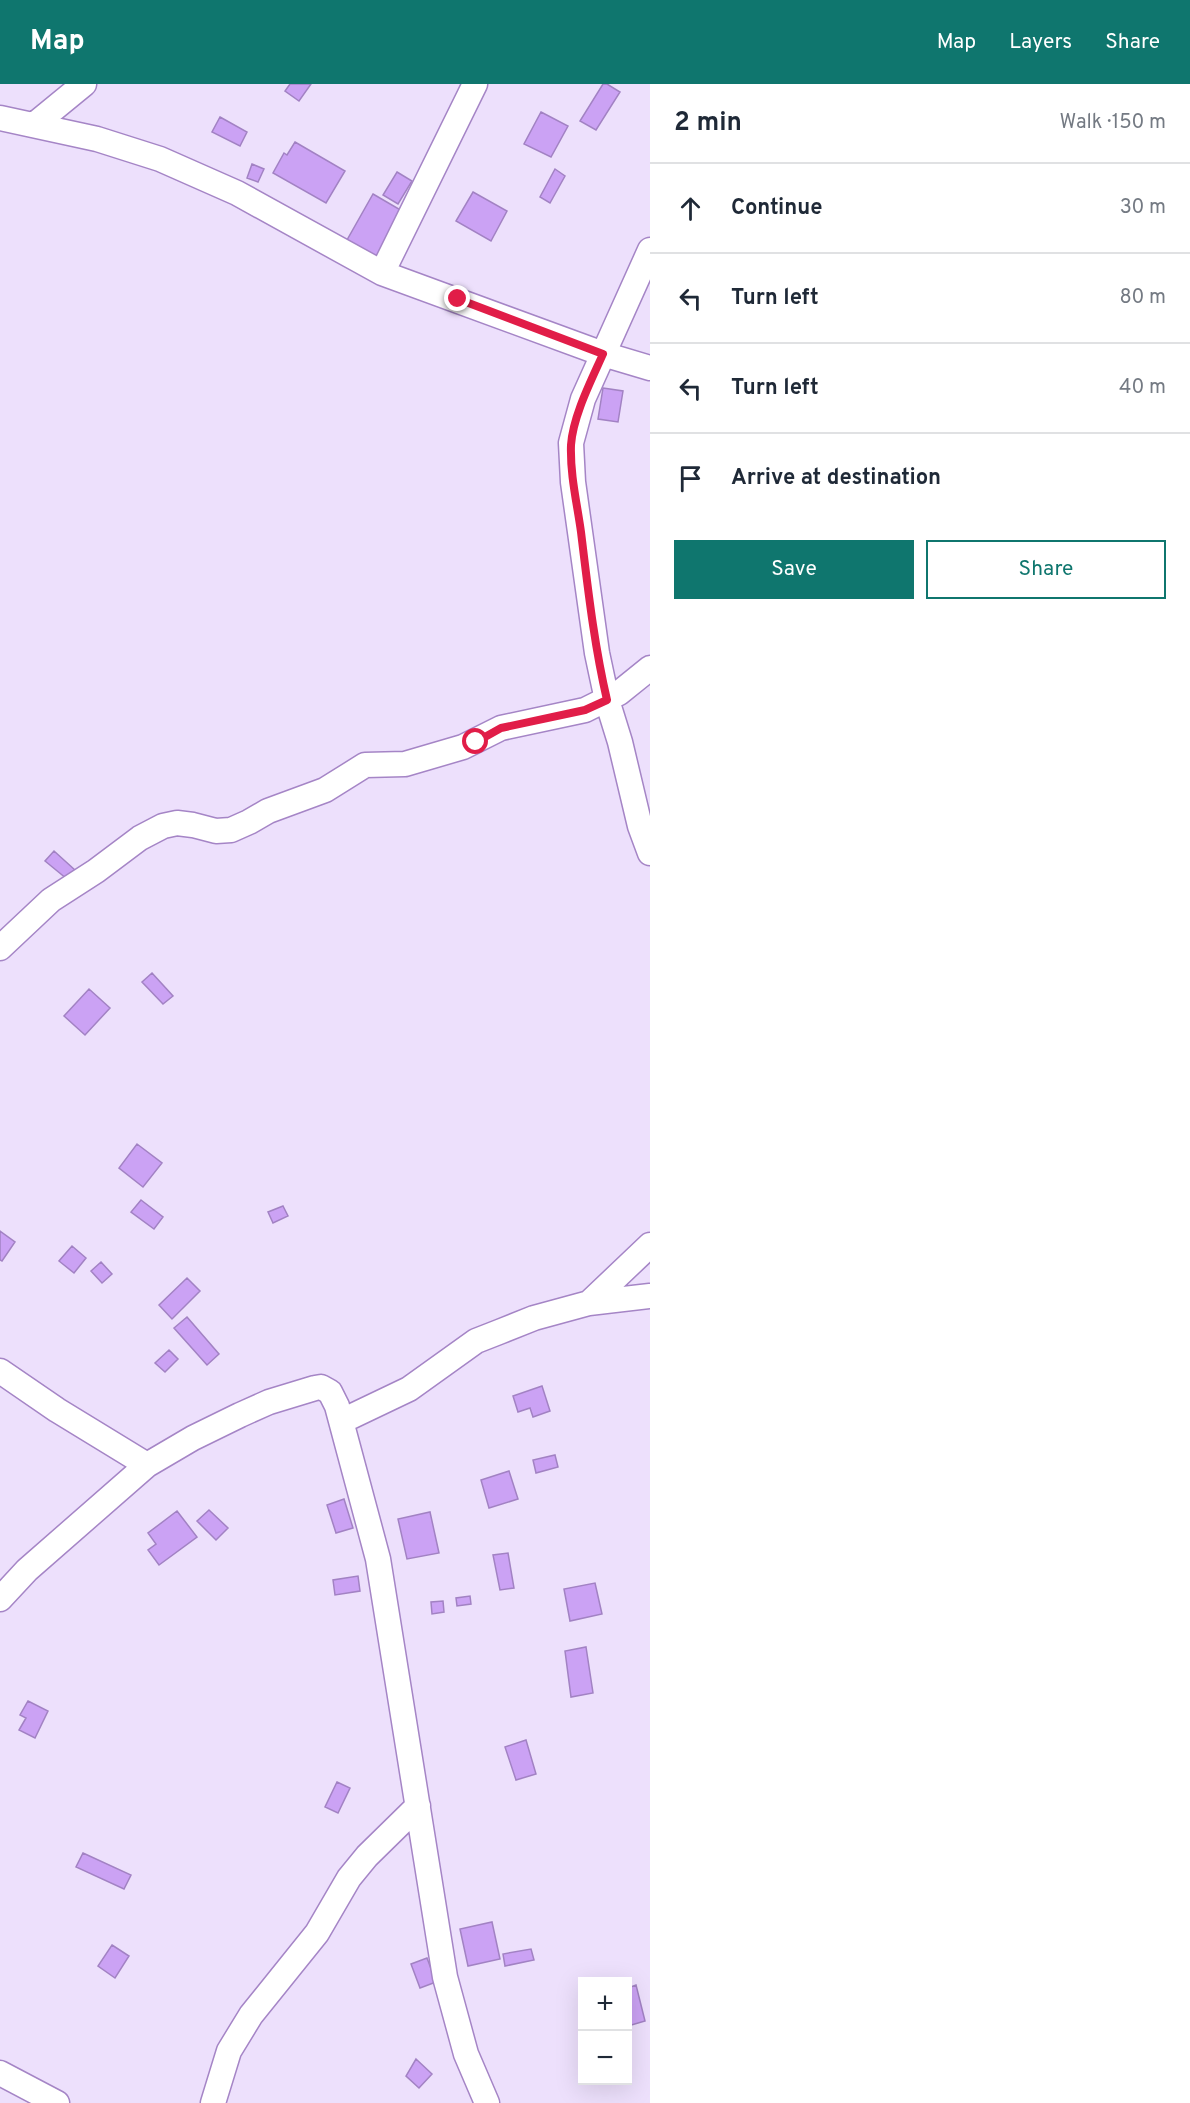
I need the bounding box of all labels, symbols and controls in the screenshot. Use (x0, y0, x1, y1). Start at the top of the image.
text: Map (30, 24, 85, 60)
text: Map (937, 29, 976, 56)
text: Layers (1009, 29, 1072, 56)
text: Share (1105, 29, 1160, 56)
text: 2 min (674, 107, 742, 140)
text: Walk · 150 m (1060, 110, 1166, 136)
icon: ahead (674, 192, 707, 225)
text: Continue (731, 195, 822, 222)
text: 30 m (1120, 195, 1166, 221)
icon: left (674, 282, 707, 315)
route end (444, 285, 470, 311)
text: Turn left (731, 285, 819, 312)
text: 80 m (1120, 285, 1166, 311)
icon: left (674, 372, 707, 405)
text: Turn left (731, 375, 819, 402)
text: 40 m (1119, 375, 1166, 401)
icon: arrive (674, 462, 707, 495)
text: Arrive at destination (731, 465, 941, 492)
button: Save (674, 540, 914, 599)
button: Share (926, 540, 1166, 599)
route start (462, 728, 488, 754)
map controls (578, 1977, 632, 2085)
button: + (578, 1977, 632, 2031)
button: − (578, 2031, 632, 2085)

